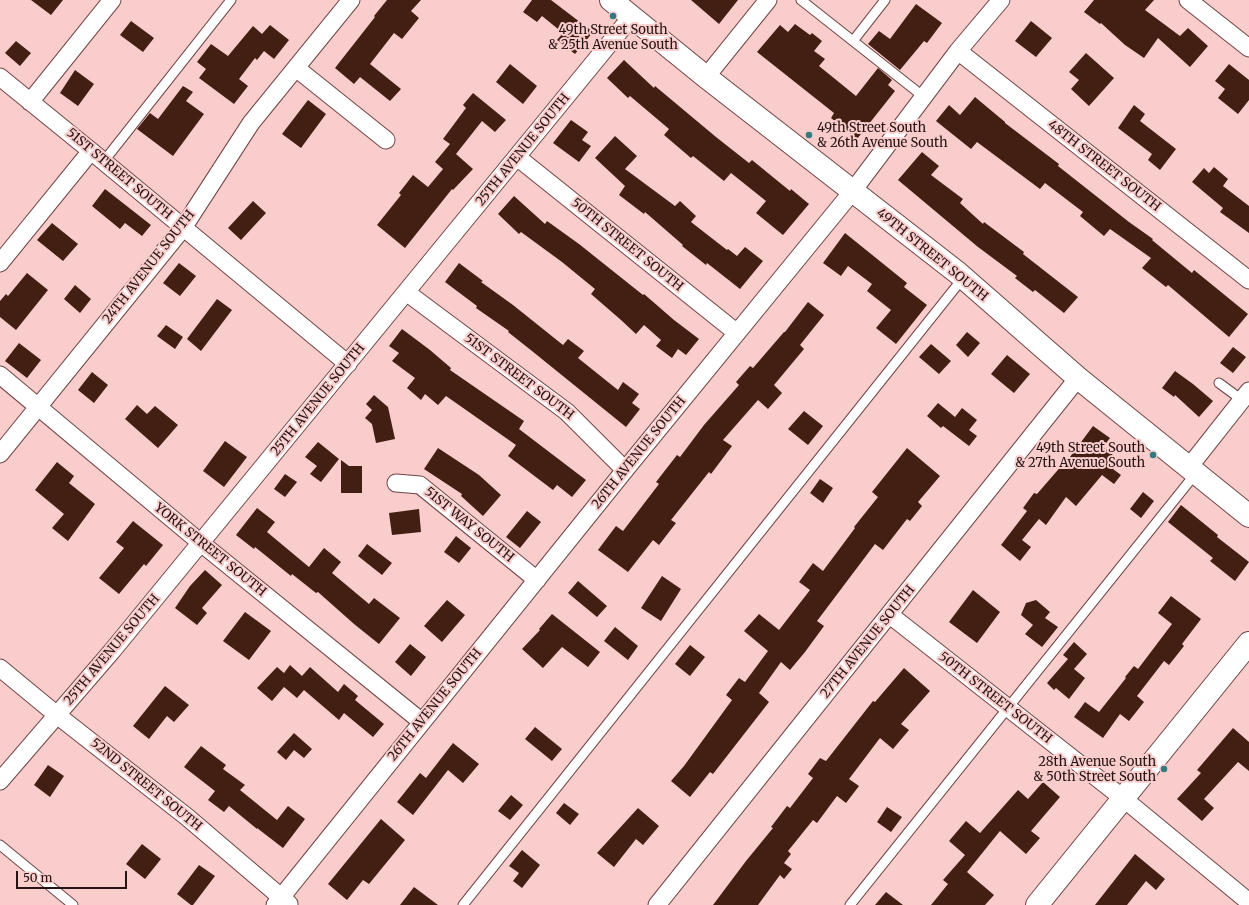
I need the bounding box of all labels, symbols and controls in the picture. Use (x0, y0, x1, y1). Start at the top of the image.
marker: 49th Street South & 25th Avenue South (608, 11, 618, 21)
place label: 49th Street South & 25th Avenue South (548, 22, 678, 53)
street label: 25TH AVENUE SOUTH (473, 91, 573, 209)
street label: 48TH STREET SOUTH (1044, 117, 1164, 215)
place label: 49th Street South & 26th Avenue South (817, 120, 948, 151)
street label: 51ST STREET SOUTH (63, 125, 175, 223)
marker: 49th Street South & 26th Avenue South (804, 130, 814, 140)
street label: 50TH STREET SOUTH (568, 195, 686, 295)
street label: 49TH STREET SOUTH (873, 205, 991, 305)
street label: 24TH AVENUE SOUTH (100, 207, 198, 327)
street label: 51ST STREET SOUTH (461, 331, 577, 423)
street label: 25TH AVENUE SOUTH (268, 341, 368, 459)
street label: 26TH AVENUE SOUTH (589, 394, 689, 512)
place label: 49th Street South & 27th Avenue South (1015, 440, 1145, 471)
marker: 49th Street South & 27th Avenue South (1148, 450, 1158, 460)
street label: 51ST WAY SOUTH (421, 484, 517, 566)
street label: YORK STREET SOUTH (151, 500, 269, 600)
street label: 27TH AVENUE SOUTH (818, 582, 918, 702)
street label: 25TH AVENUE SOUTH (61, 591, 163, 709)
street label: 26TH AVENUE SOUTH (385, 646, 485, 764)
street label: 50TH STREET SOUTH (935, 649, 1055, 747)
street label: 52ND STREET SOUTH (87, 735, 205, 835)
place label: 28th Avenue South & 50th Street South (1033, 754, 1156, 785)
marker: 28th Avenue South & 50th Street South (1159, 764, 1169, 774)
scale bar (18, 863, 129, 889)
text: 50 m (23, 870, 52, 885)

